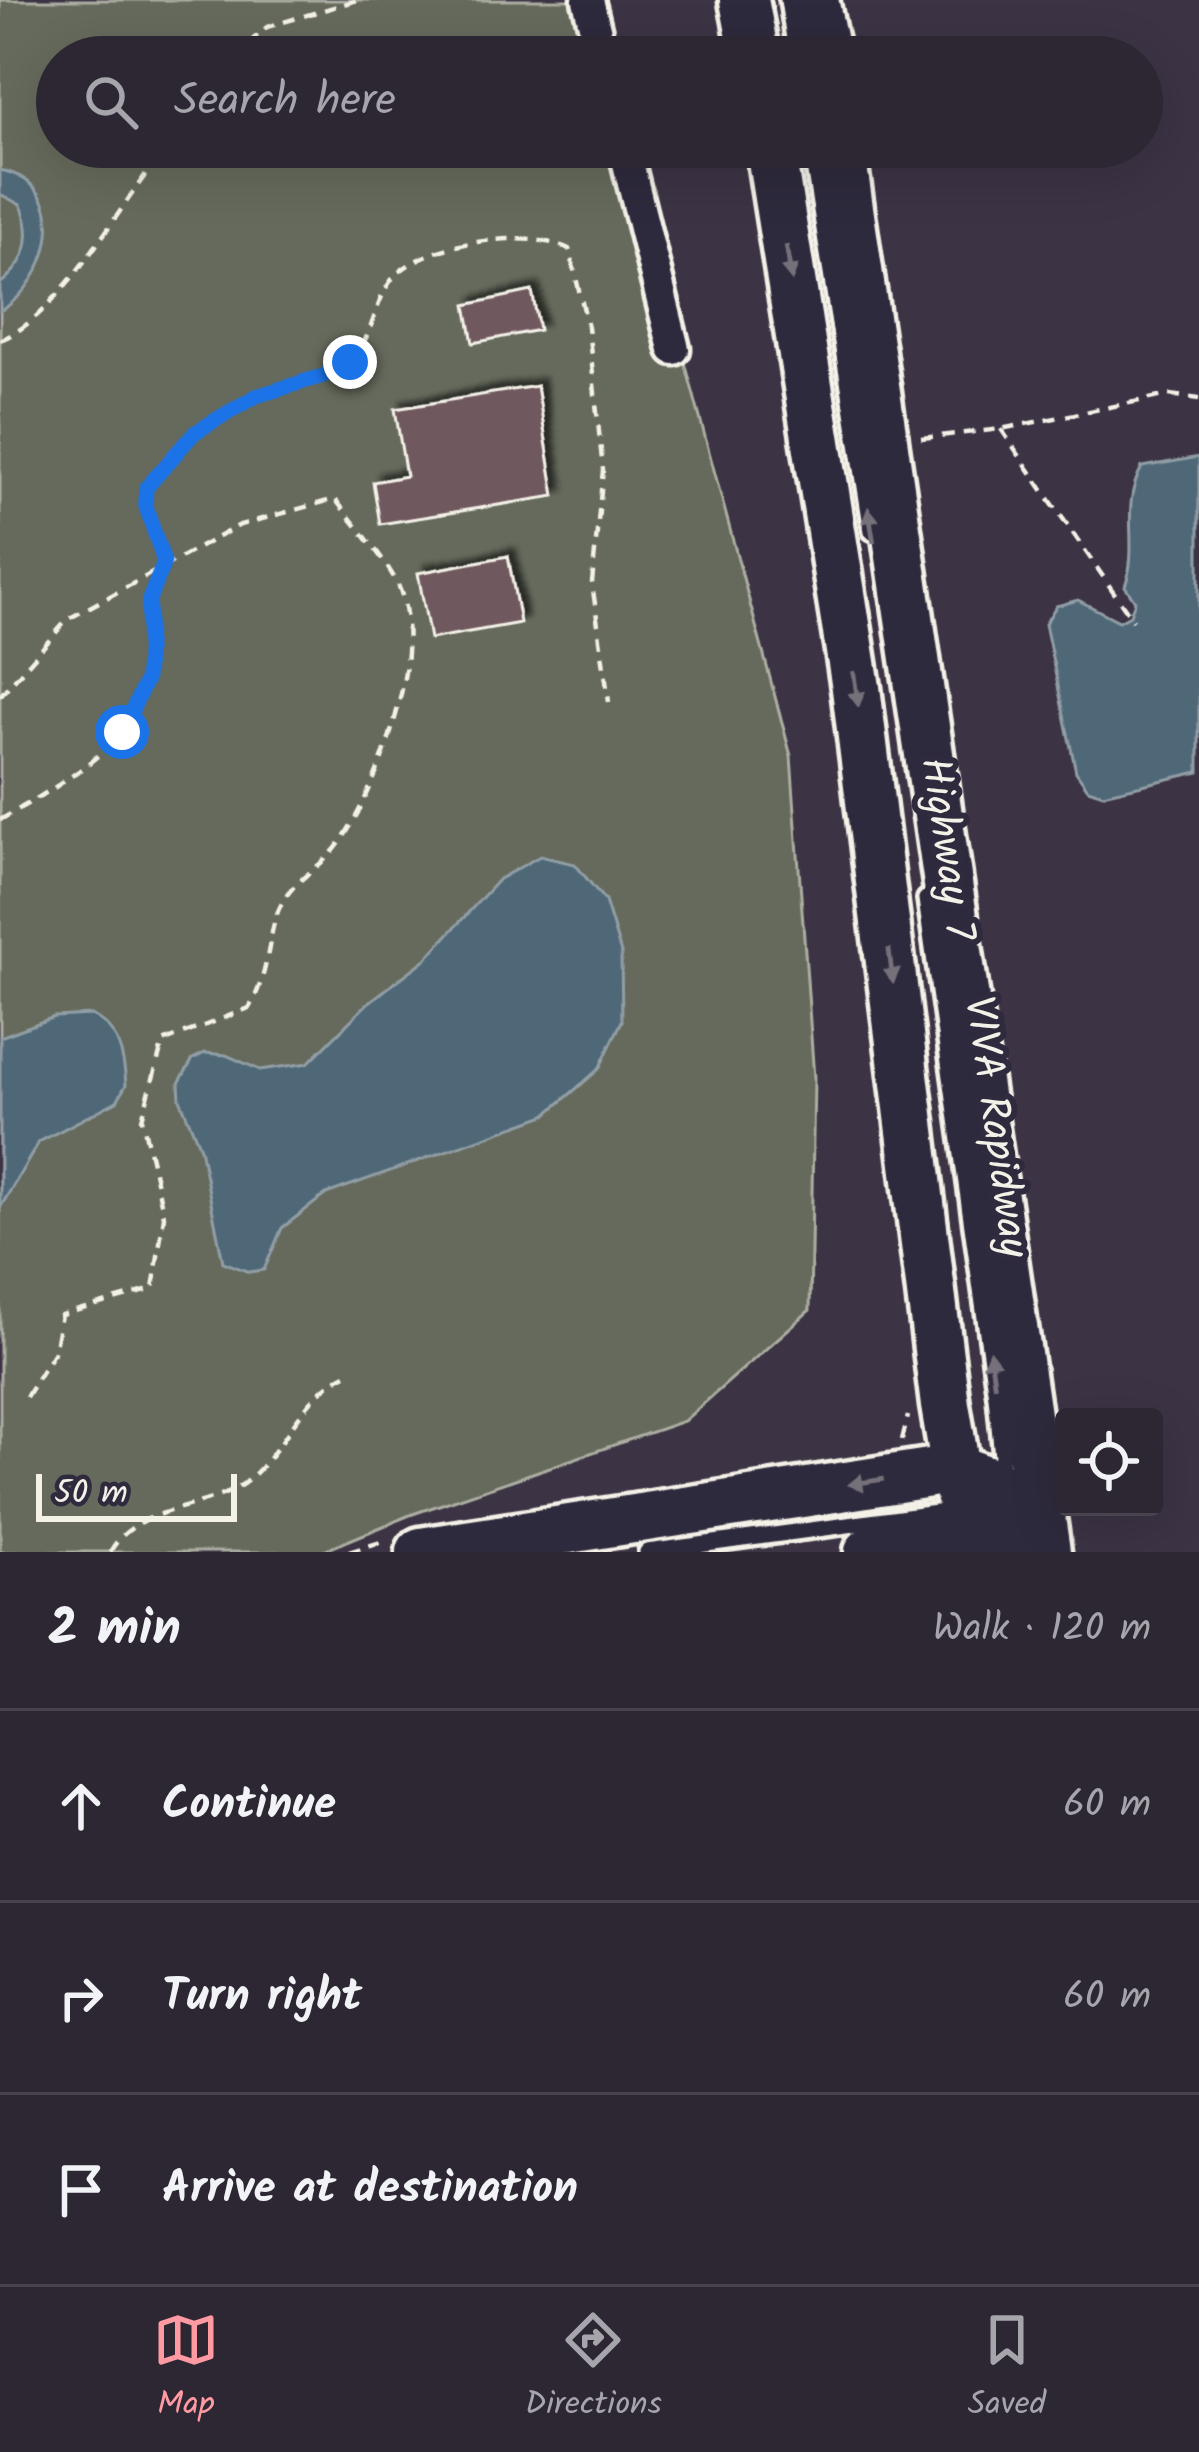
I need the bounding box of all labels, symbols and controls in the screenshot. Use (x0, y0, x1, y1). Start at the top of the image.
search box (36, 36, 1163, 168)
text: Search here (174, 66, 396, 138)
icon: search (78, 69, 144, 135)
one-way arrow (780, 244, 798, 282)
route end (323, 335, 377, 389)
one-way arrow (861, 505, 880, 543)
one-way arrow (847, 671, 866, 709)
route start (95, 705, 149, 759)
street label: Highway 7 (900, 753, 992, 947)
one-way arrow (881, 947, 900, 985)
street label: VIVA Rapidway (944, 992, 1047, 1262)
one-way arrow (982, 1349, 1001, 1386)
map controls (1055, 1408, 1163, 1516)
button: locate (1055, 1408, 1163, 1516)
scale bar (36, 1468, 237, 1521)
text: 50 m (54, 1468, 128, 1521)
one-way arrow (847, 1472, 884, 1491)
text: 2 min (48, 1590, 181, 1671)
text: Walk · 120 m (933, 1599, 1151, 1661)
text: Continue (162, 1770, 336, 1842)
icon: ahead (48, 1773, 114, 1839)
text: 60 m (1063, 1775, 1151, 1837)
text: Turn right (162, 1962, 362, 2034)
icon: right (48, 1965, 114, 2031)
text: 60 m (1063, 1967, 1151, 2029)
text: Arrive at destination (162, 2154, 578, 2226)
icon: arrive (48, 2157, 114, 2223)
tab: Map (153, 2307, 219, 2432)
tab: Directions (525, 2307, 662, 2432)
tab: Saved (968, 2307, 1046, 2432)

